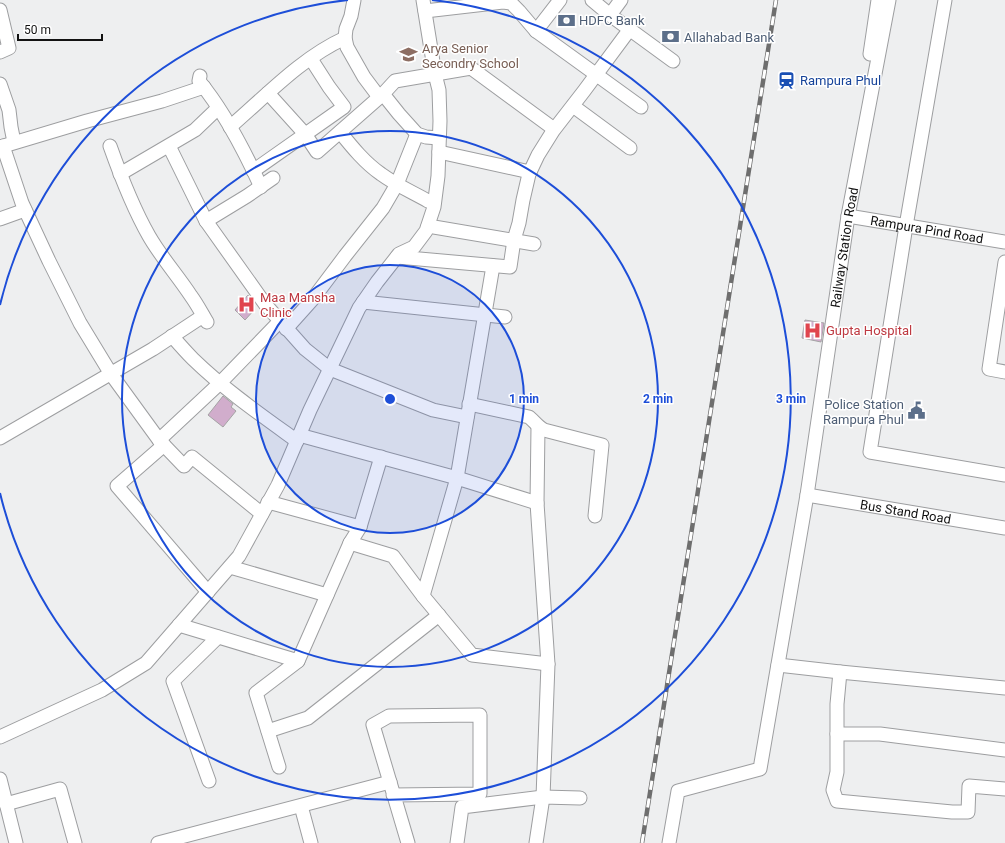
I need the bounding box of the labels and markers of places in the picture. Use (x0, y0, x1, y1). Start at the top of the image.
bank icon: HDFC Bank (556, 10, 576, 30)
place label: HDFC Bank (579, 13, 645, 28)
bank icon: Allahabad Bank (661, 27, 681, 47)
place label: Allahabad Bank (684, 30, 774, 45)
place label: Arya Senior Secondry School (422, 41, 519, 71)
school or university icon: Arya Senior Secondry School (399, 45, 419, 65)
station icon: Rampura Phul (777, 70, 797, 90)
place label: Rampura Phul (800, 73, 881, 88)
place label: Maa Mansha Clinic (260, 290, 335, 320)
hospital icon: Maa Mansha Clinic (237, 294, 257, 314)
hospital icon: Gupta Hospital (803, 320, 823, 340)
place label: Gupta Hospital (826, 323, 912, 338)
centre of rings (383, 392, 397, 406)
place label: Police Station Rampura Phul (823, 397, 904, 427)
public building icon: Police Station Rampura Phul (907, 401, 927, 421)

